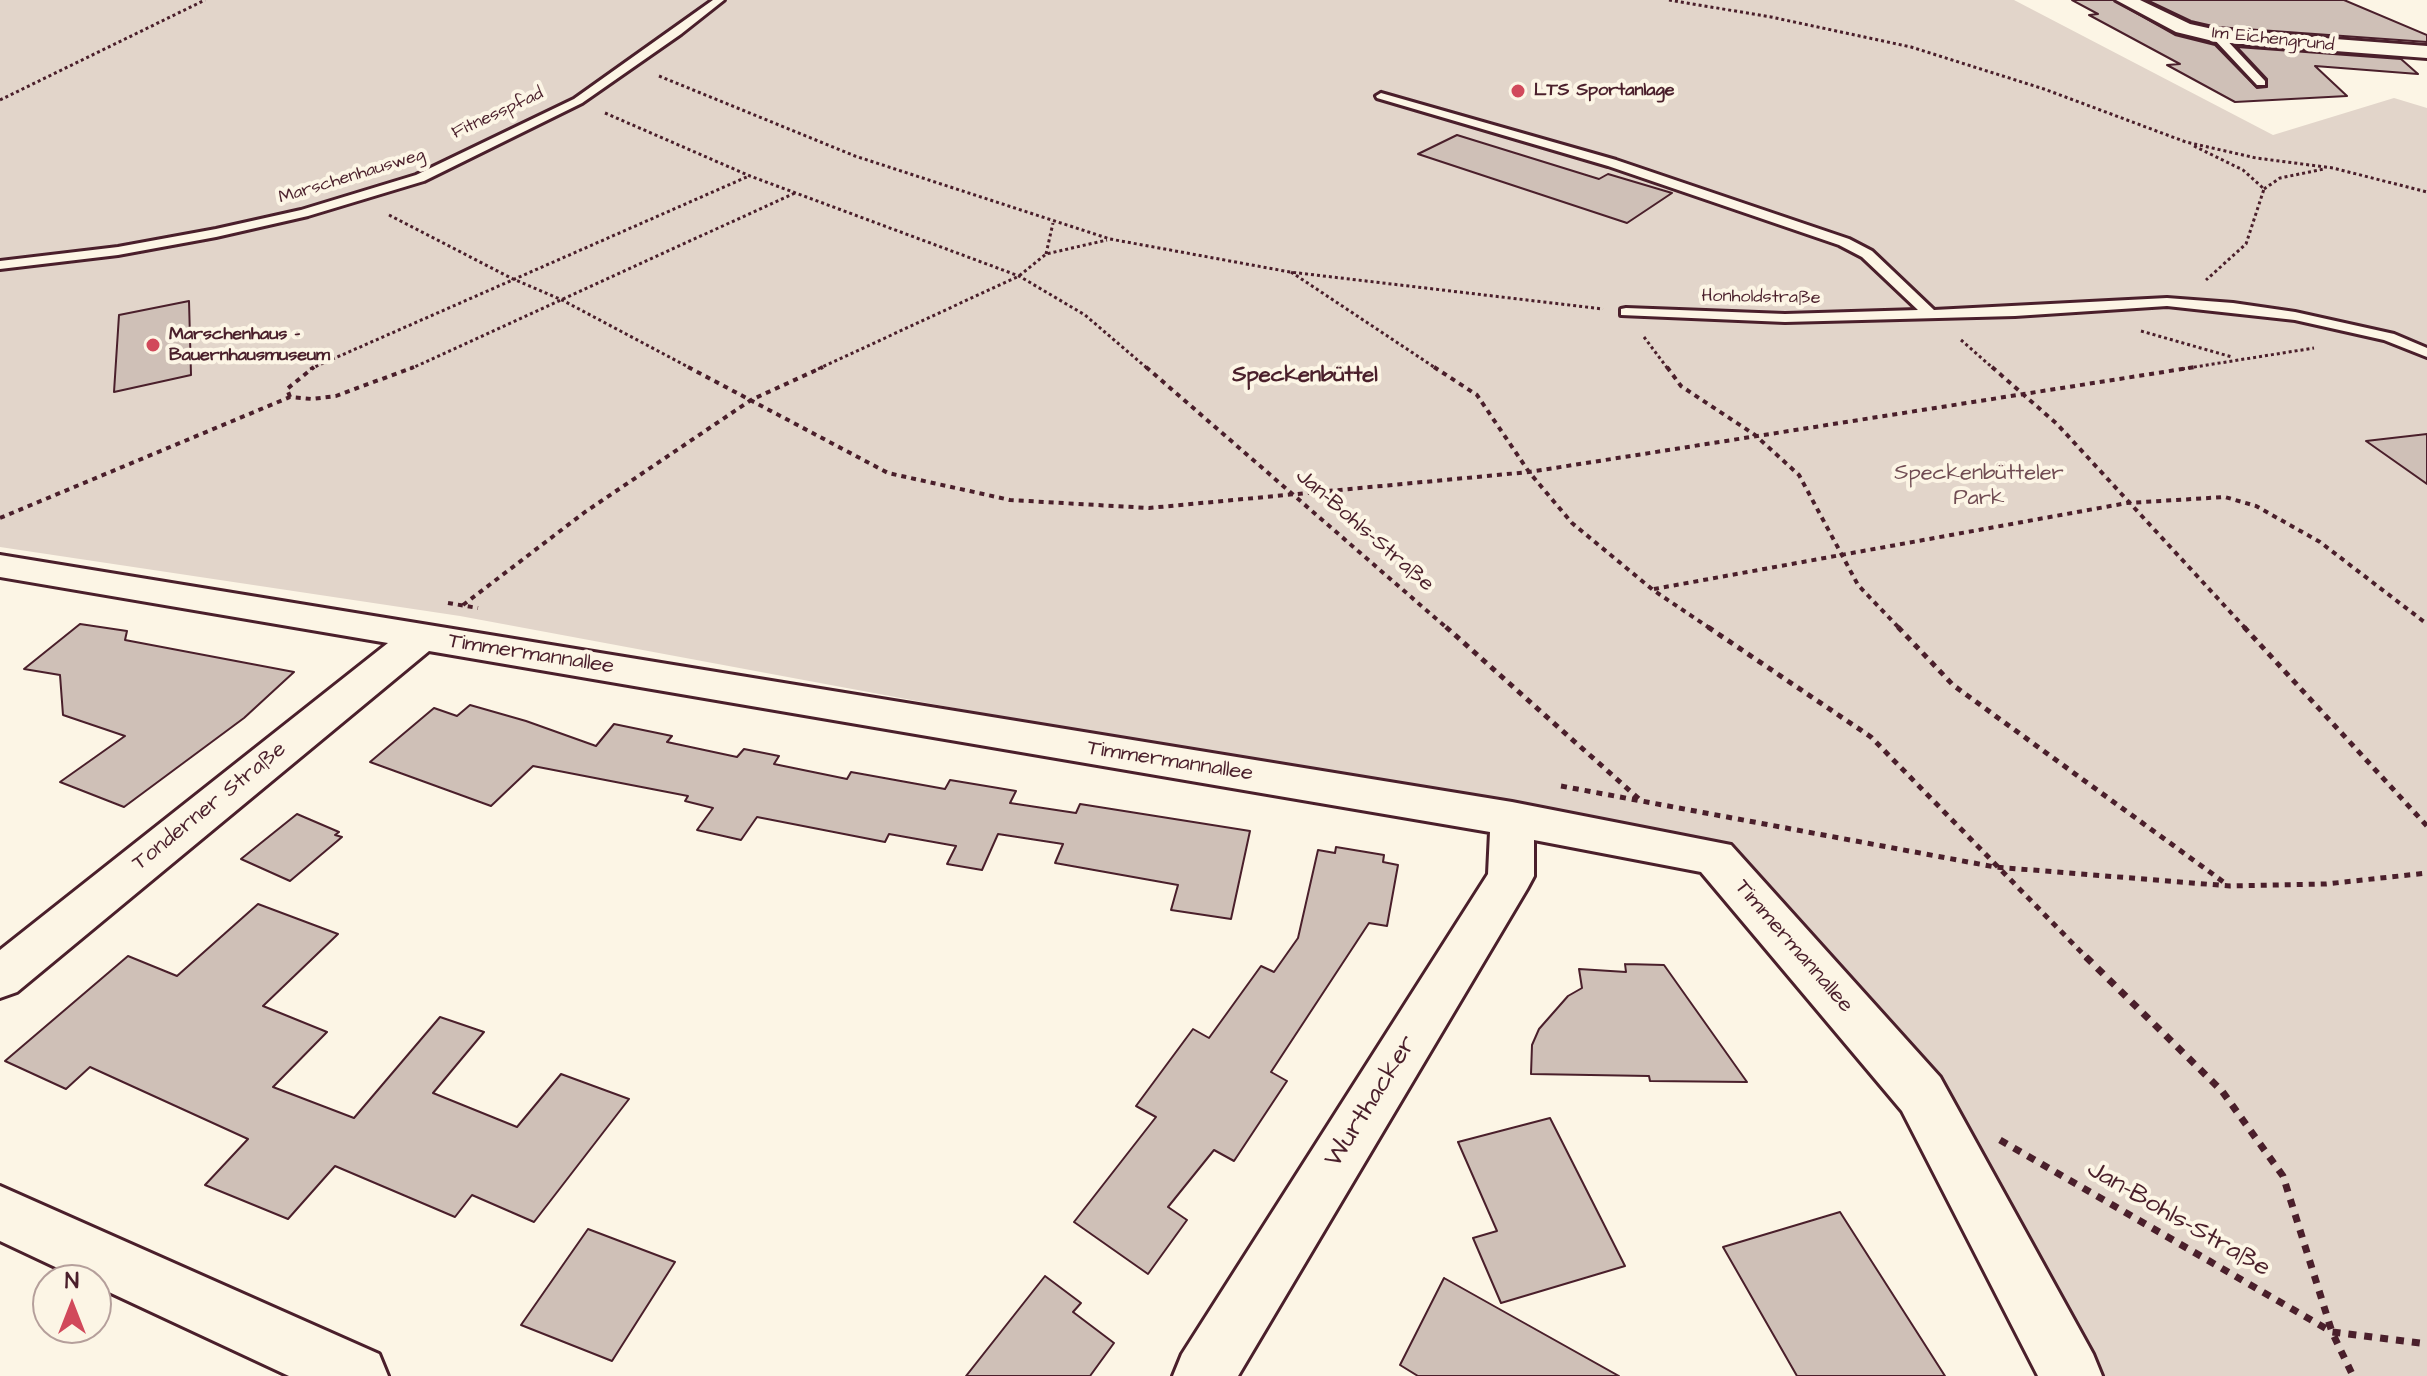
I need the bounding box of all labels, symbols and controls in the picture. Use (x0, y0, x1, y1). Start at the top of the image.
street label: Im Eichengrund (2211, 23, 2335, 57)
place label: LTS Sportanlage (1534, 80, 1675, 102)
marker: LTS Sportanlage (1509, 82, 1527, 100)
street label: Fitnesspfad (449, 83, 547, 145)
street label: Marschenhausweg (276, 144, 428, 210)
street label: Honholdstraße (1701, 286, 1821, 310)
place label: Marschenhaus - Bauernhausmuseum (169, 324, 330, 366)
marker: Marschenhaus - Bauernhausmuseum (144, 336, 162, 354)
district label: Speckenbüttel (1232, 363, 1378, 389)
park label: Speckenbütteler Park (1894, 461, 2064, 512)
street label: Jan-Bohls-Straße (1289, 464, 1439, 598)
street label: Timmermannallee (446, 629, 616, 681)
street label: Timmermannallee (1085, 736, 1255, 788)
street label: Tonderner Straße (128, 737, 292, 877)
street label: Timmermannallee (1728, 875, 1858, 1019)
street label: Wurthacker (1319, 1030, 1425, 1174)
street label: Jan-Bohls-Straße (2081, 1155, 2275, 1285)
north arrow (32, 1264, 112, 1344)
text: N (65, 1266, 79, 1297)

